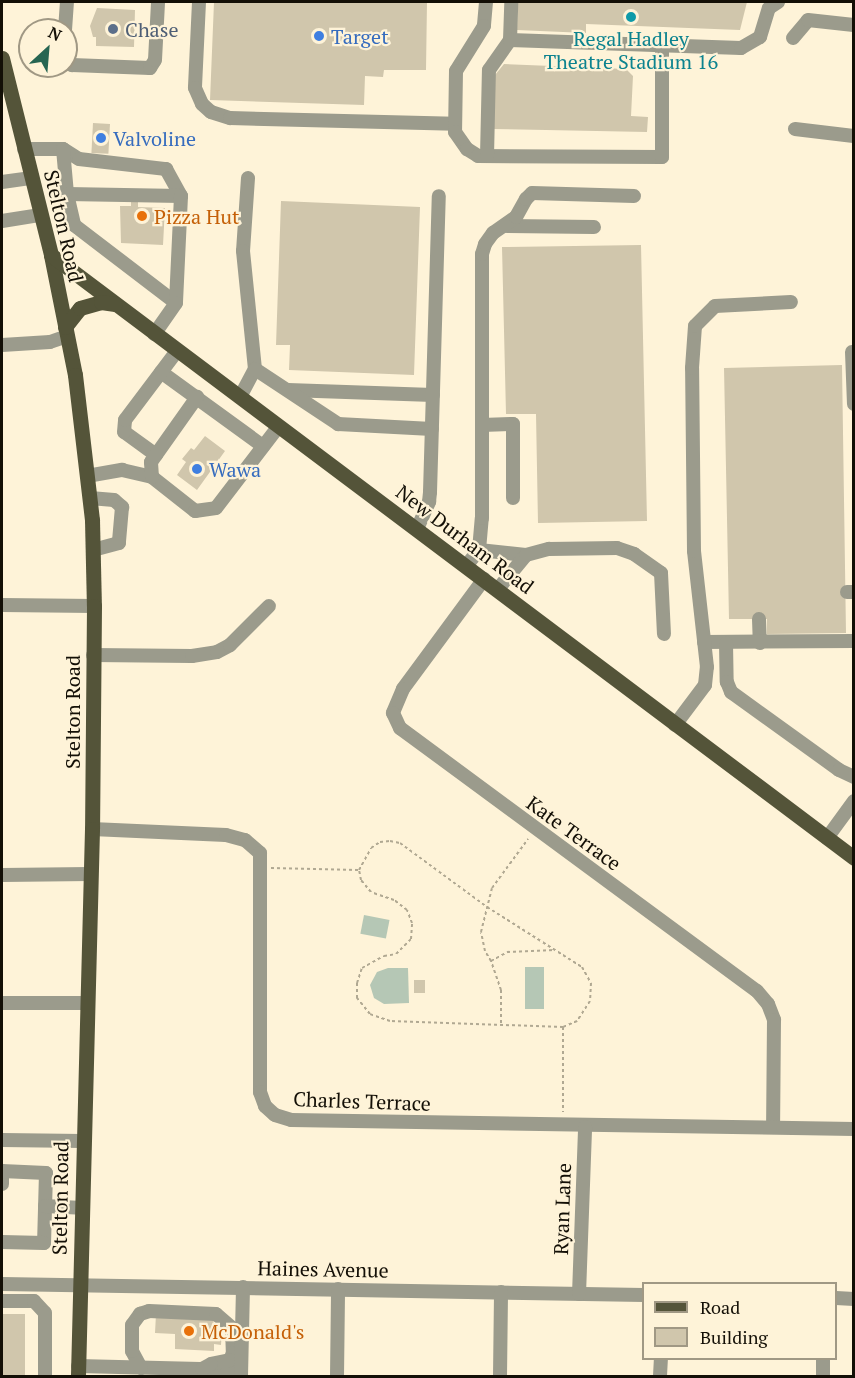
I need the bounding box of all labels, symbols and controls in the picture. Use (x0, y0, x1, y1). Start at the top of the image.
marker: Regal Hadley Theatre Stadium 16 (624, 10, 638, 24)
place label: Chase (125, 17, 178, 41)
north arrow (18, 18, 78, 78)
text: N (45, 21, 65, 46)
marker: Chase (106, 22, 120, 36)
place label: Target (331, 24, 389, 48)
place label: Regal Hadley Theatre Stadium 16 (544, 27, 718, 74)
marker: Target (312, 29, 326, 43)
place label: Valvoline (113, 126, 196, 150)
marker: Valvoline (94, 131, 108, 145)
street label: Stelton Road (39, 168, 89, 284)
place label: Pizza Hut (154, 204, 239, 228)
marker: Pizza Hut (135, 209, 149, 223)
place label: Wawa (209, 457, 261, 481)
marker: Wawa (190, 462, 204, 476)
street label: New Durham Road (391, 479, 539, 599)
street label: Stelton Road (60, 655, 84, 769)
street label: Kate Terrace (522, 791, 626, 875)
street label: Charles Terrace (293, 1087, 431, 1115)
street label: Stelton Road (47, 1141, 73, 1255)
street label: Ryan Lane (548, 1163, 576, 1255)
street label: Haines Avenue (257, 1256, 389, 1282)
legend (642, 1282, 837, 1360)
text: Road (700, 1295, 740, 1319)
place label: McDonald's (201, 1319, 304, 1343)
marker: McDonald's (182, 1324, 196, 1338)
text: Building (700, 1325, 768, 1349)

